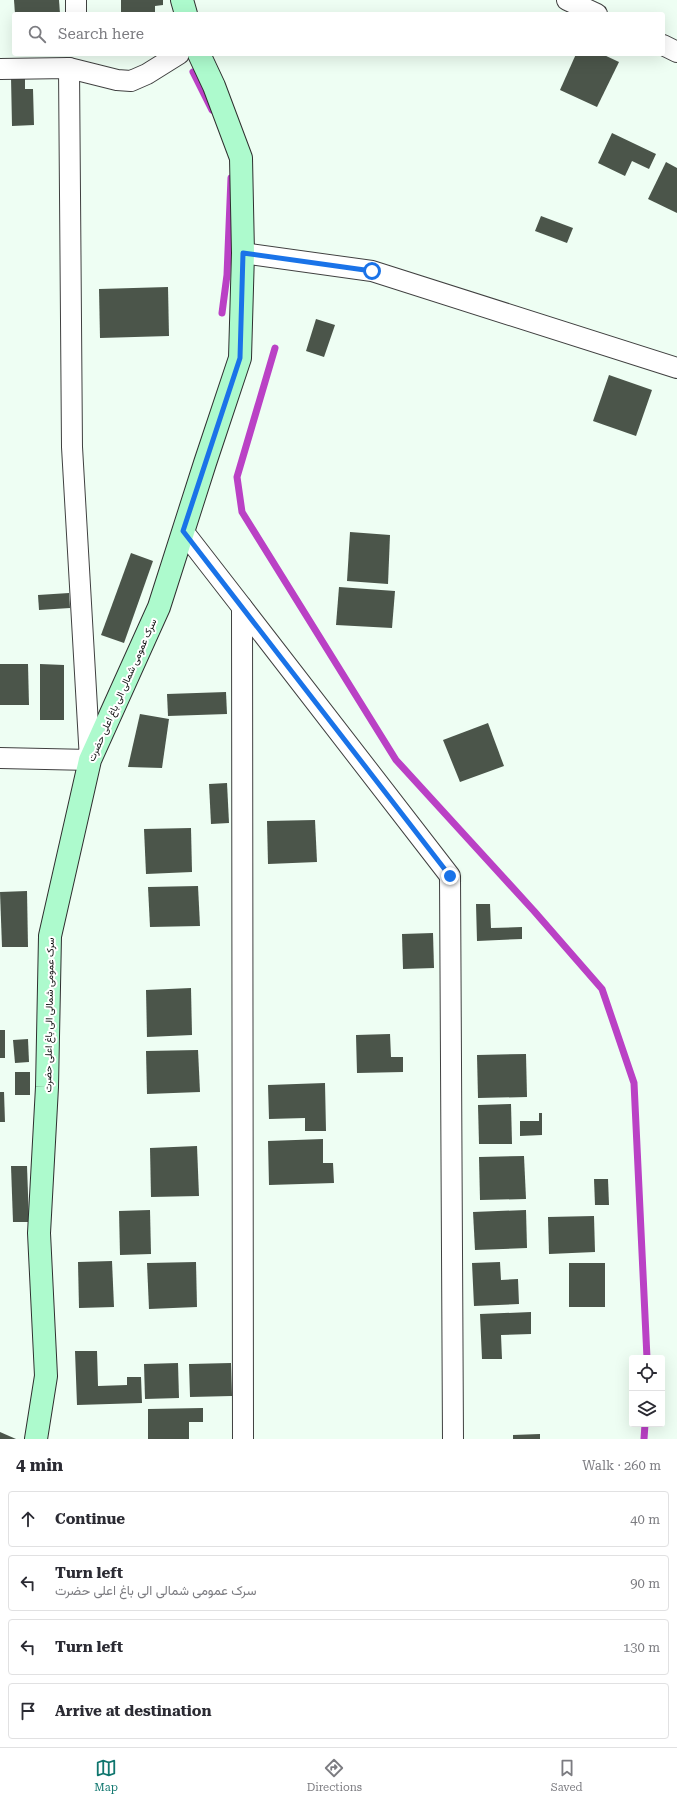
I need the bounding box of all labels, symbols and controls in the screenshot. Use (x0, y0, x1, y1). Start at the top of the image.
search box (12, 12, 665, 56)
icon: search (26, 23, 48, 45)
text: Search here (58, 25, 144, 43)
route start (363, 262, 381, 280)
street label: سرک عمومی شمالی الی باغ اعلی حضرت (85, 617, 160, 763)
route end (441, 867, 459, 885)
street label: سرک عمومی شمالی الی باغ اعلی حضرت (42, 937, 57, 1093)
map controls (629, 1355, 665, 1427)
button: locate (629, 1355, 665, 1391)
button: layers (629, 1391, 665, 1427)
text: 4 min (16, 1455, 63, 1475)
text: Walk · 260 m (582, 1458, 661, 1473)
icon: ahead (17, 1508, 39, 1530)
text: Continue (55, 1510, 125, 1528)
text: 40 m (630, 1512, 660, 1527)
text: Turn left (55, 1564, 123, 1582)
icon: left (17, 1572, 39, 1594)
text: 90 m (630, 1576, 660, 1591)
text: سرک عمومی شمالی الی باغ اعلی حضرت (55, 1583, 257, 1598)
icon: left (17, 1636, 39, 1658)
text: Turn left (55, 1638, 123, 1656)
text: 130 m (623, 1640, 660, 1655)
icon: arrive (17, 1700, 39, 1722)
text: Arrive at destination (55, 1702, 211, 1720)
tab: Map (94, 1757, 118, 1794)
tab: Directions (307, 1757, 362, 1794)
tab: Saved (551, 1757, 583, 1794)

